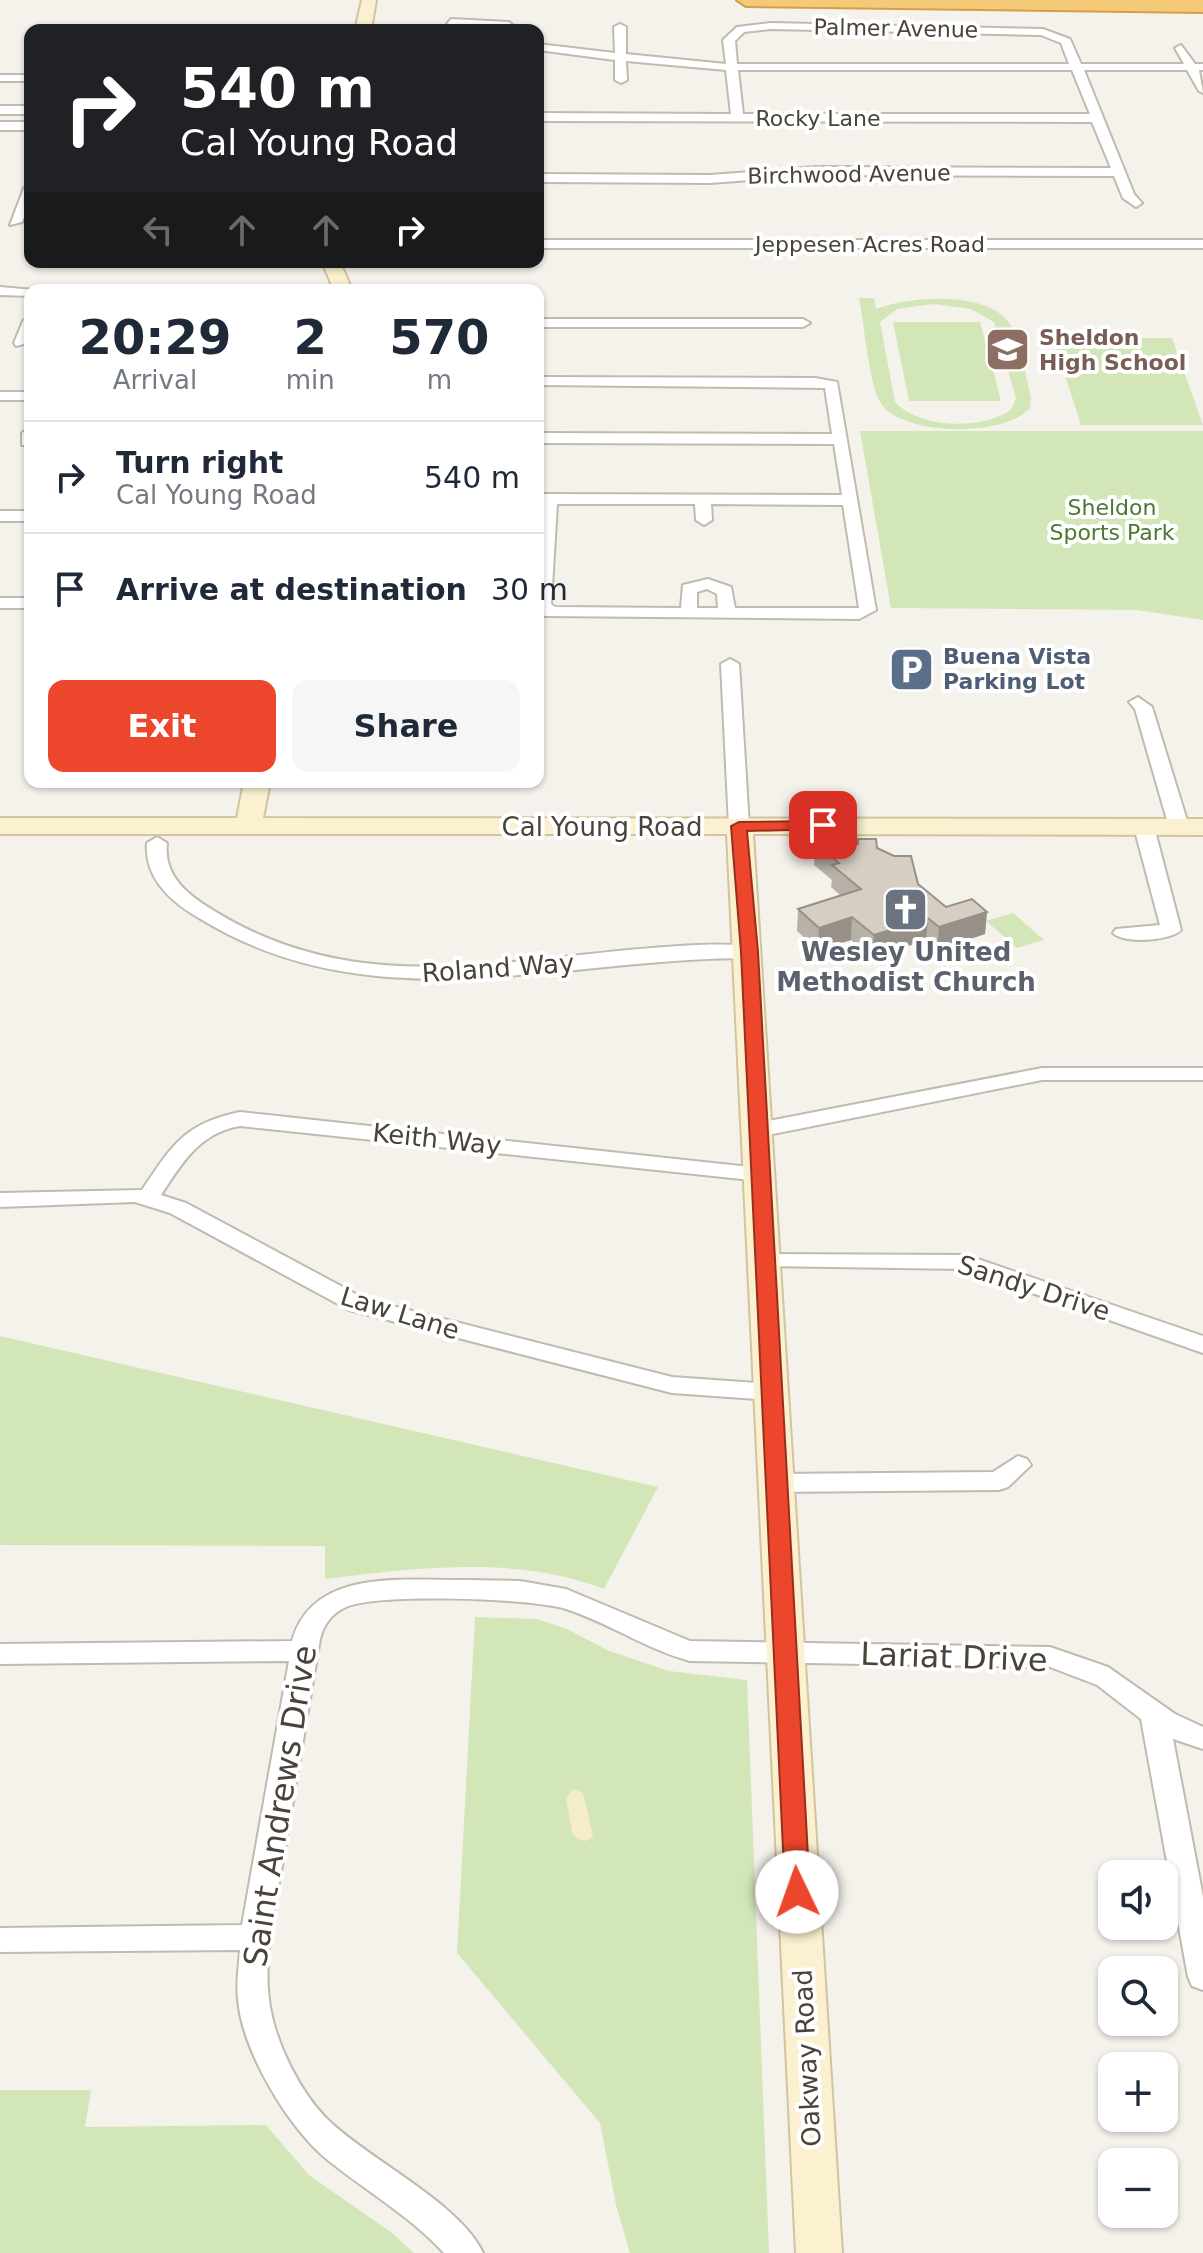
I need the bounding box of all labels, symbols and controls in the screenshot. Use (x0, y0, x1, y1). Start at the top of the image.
street label: Palmer Avenue (813, 15, 979, 42)
text: 540 m (180, 55, 375, 120)
icon: right (48, 56, 152, 160)
street label: Rocky Lane (755, 106, 881, 131)
text: Cal Young Road (180, 122, 458, 163)
street label: Birchwood Avenue (747, 160, 951, 189)
icon: left (136, 208, 180, 252)
icon: ahead (220, 208, 264, 252)
icon: ahead (304, 208, 348, 252)
icon: right (388, 208, 432, 252)
street label: Jeppesen Acres Road (753, 232, 985, 257)
text: 20:29 (78, 309, 231, 365)
text: 2 (294, 309, 327, 365)
text: 570 (389, 309, 489, 365)
place label: Sheldon High School (1039, 325, 1186, 375)
school or university icon: Sheldon High School (984, 326, 1032, 374)
text: Arrival (113, 365, 197, 395)
text: min (286, 365, 335, 395)
text: m (427, 365, 452, 395)
text: Turn right (116, 445, 283, 480)
icon: right (48, 455, 92, 499)
text: 540 m (424, 460, 520, 495)
text: Cal Young Road (116, 480, 317, 510)
park label: Sheldon Sports Park (1049, 495, 1175, 545)
icon: arrive (48, 567, 92, 611)
text: Arrive at destination (116, 572, 467, 607)
text: 30 m (491, 572, 568, 607)
place label: Buena Vista Parking Lot (943, 644, 1091, 694)
parking icon: Buena Vista Parking Lot (888, 645, 936, 693)
button: Exit (48, 680, 276, 772)
button: Share (292, 680, 520, 772)
pin (789, 791, 857, 859)
icon: arrive (801, 803, 845, 847)
street label: Cal Young Road (502, 812, 702, 842)
church icon: Wesley United Methodist Church (882, 885, 930, 933)
place label: Wesley United Methodist Church (776, 937, 1036, 997)
street label: Roland Way (421, 948, 575, 988)
street label: Keith Way (371, 1117, 503, 1161)
street label: Sandy Drive (954, 1249, 1114, 1327)
street label: Law Lane (337, 1281, 463, 1345)
street label: Lariat Drive (860, 1635, 1048, 1679)
street label: Saint Andrews Drive (236, 1643, 324, 1969)
position arrow (755, 1850, 839, 1934)
map controls (1098, 1860, 1178, 2228)
button: sound (1098, 1860, 1178, 1940)
button: search (1098, 1956, 1178, 2036)
street label: Oakway Road (787, 1969, 827, 2147)
button: + (1098, 2052, 1178, 2132)
button: − (1098, 2148, 1178, 2228)

